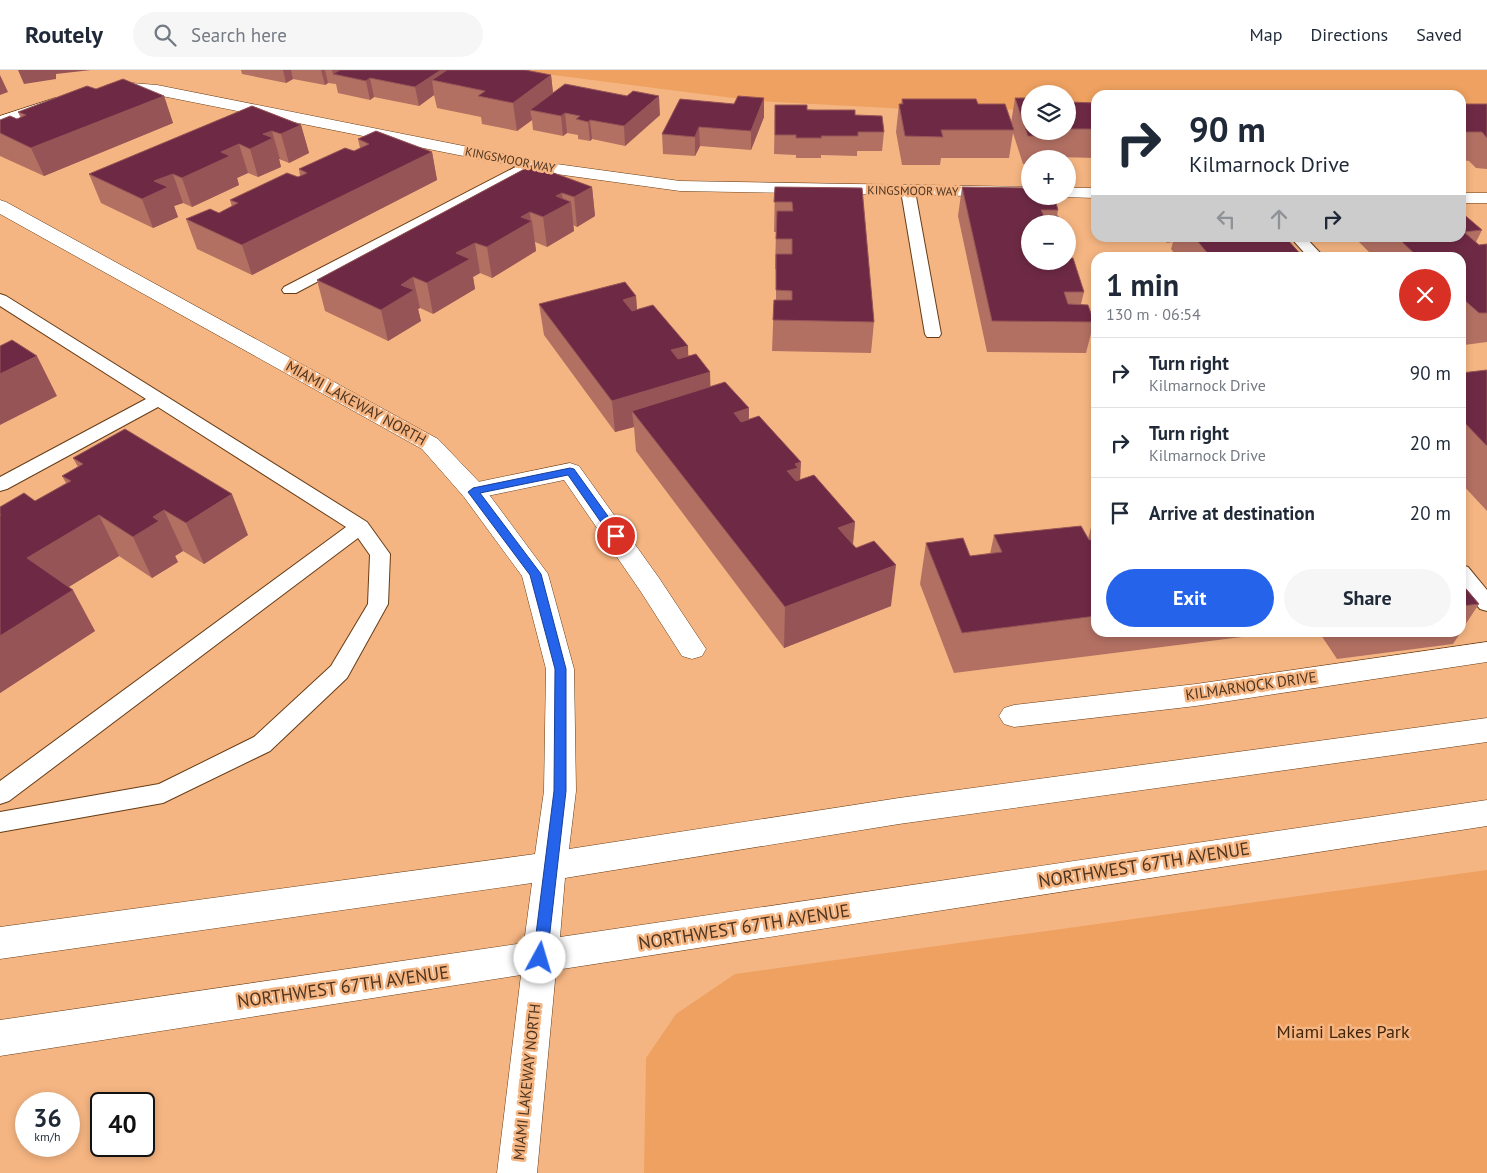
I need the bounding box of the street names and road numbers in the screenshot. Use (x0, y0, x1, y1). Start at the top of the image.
street label: KINGSMOOR WAY (464, 143, 557, 176)
street label: KINGSMOOR WAY (867, 182, 959, 199)
street label: MIAMI LAKEWAY NORTH (283, 356, 430, 449)
street label: KILMARNOCK DRIVE (1184, 667, 1318, 704)
street label: NORTHWEST 67TH AVENUE (1037, 836, 1251, 893)
street label: NORTHWEST 67TH AVENUE (637, 898, 851, 955)
street label: NORTHWEST 67TH AVENUE (236, 960, 450, 1013)
street label: MIAMI LAKEWAY NORTH (509, 1003, 544, 1161)

